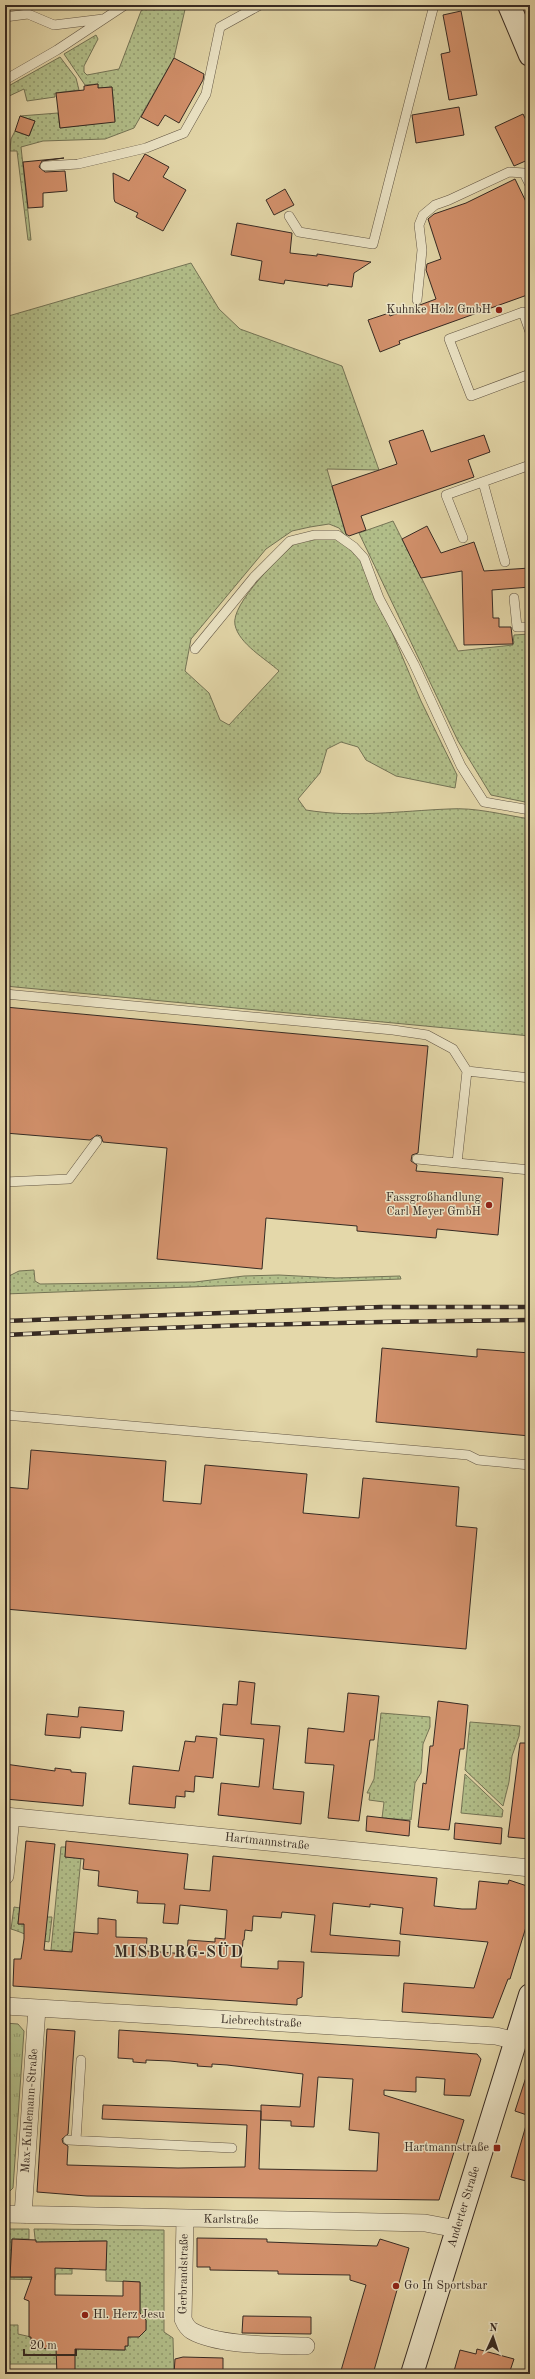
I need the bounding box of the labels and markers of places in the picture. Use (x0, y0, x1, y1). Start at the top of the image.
place label: Kuhnke Holz GmbH (386, 304, 491, 316)
marker: Kuhnke Holz GmbH (494, 305, 504, 315)
place label: Fassgroßhandlung Carl Meyer GmbH (386, 1192, 482, 1218)
marker: Fassgroßhandlung Carl Meyer GmbH (484, 1200, 494, 1210)
place label: Hartmannstraße (404, 2142, 489, 2154)
marker: Hartmannstraße (492, 2143, 502, 2153)
place label: Go In Sportsbar (404, 2280, 488, 2292)
marker: Go In Sportsbar (391, 2281, 401, 2291)
place label: Hl. Herz Jesu (93, 2309, 165, 2321)
marker: Hl. Herz Jesu (80, 2310, 90, 2320)

